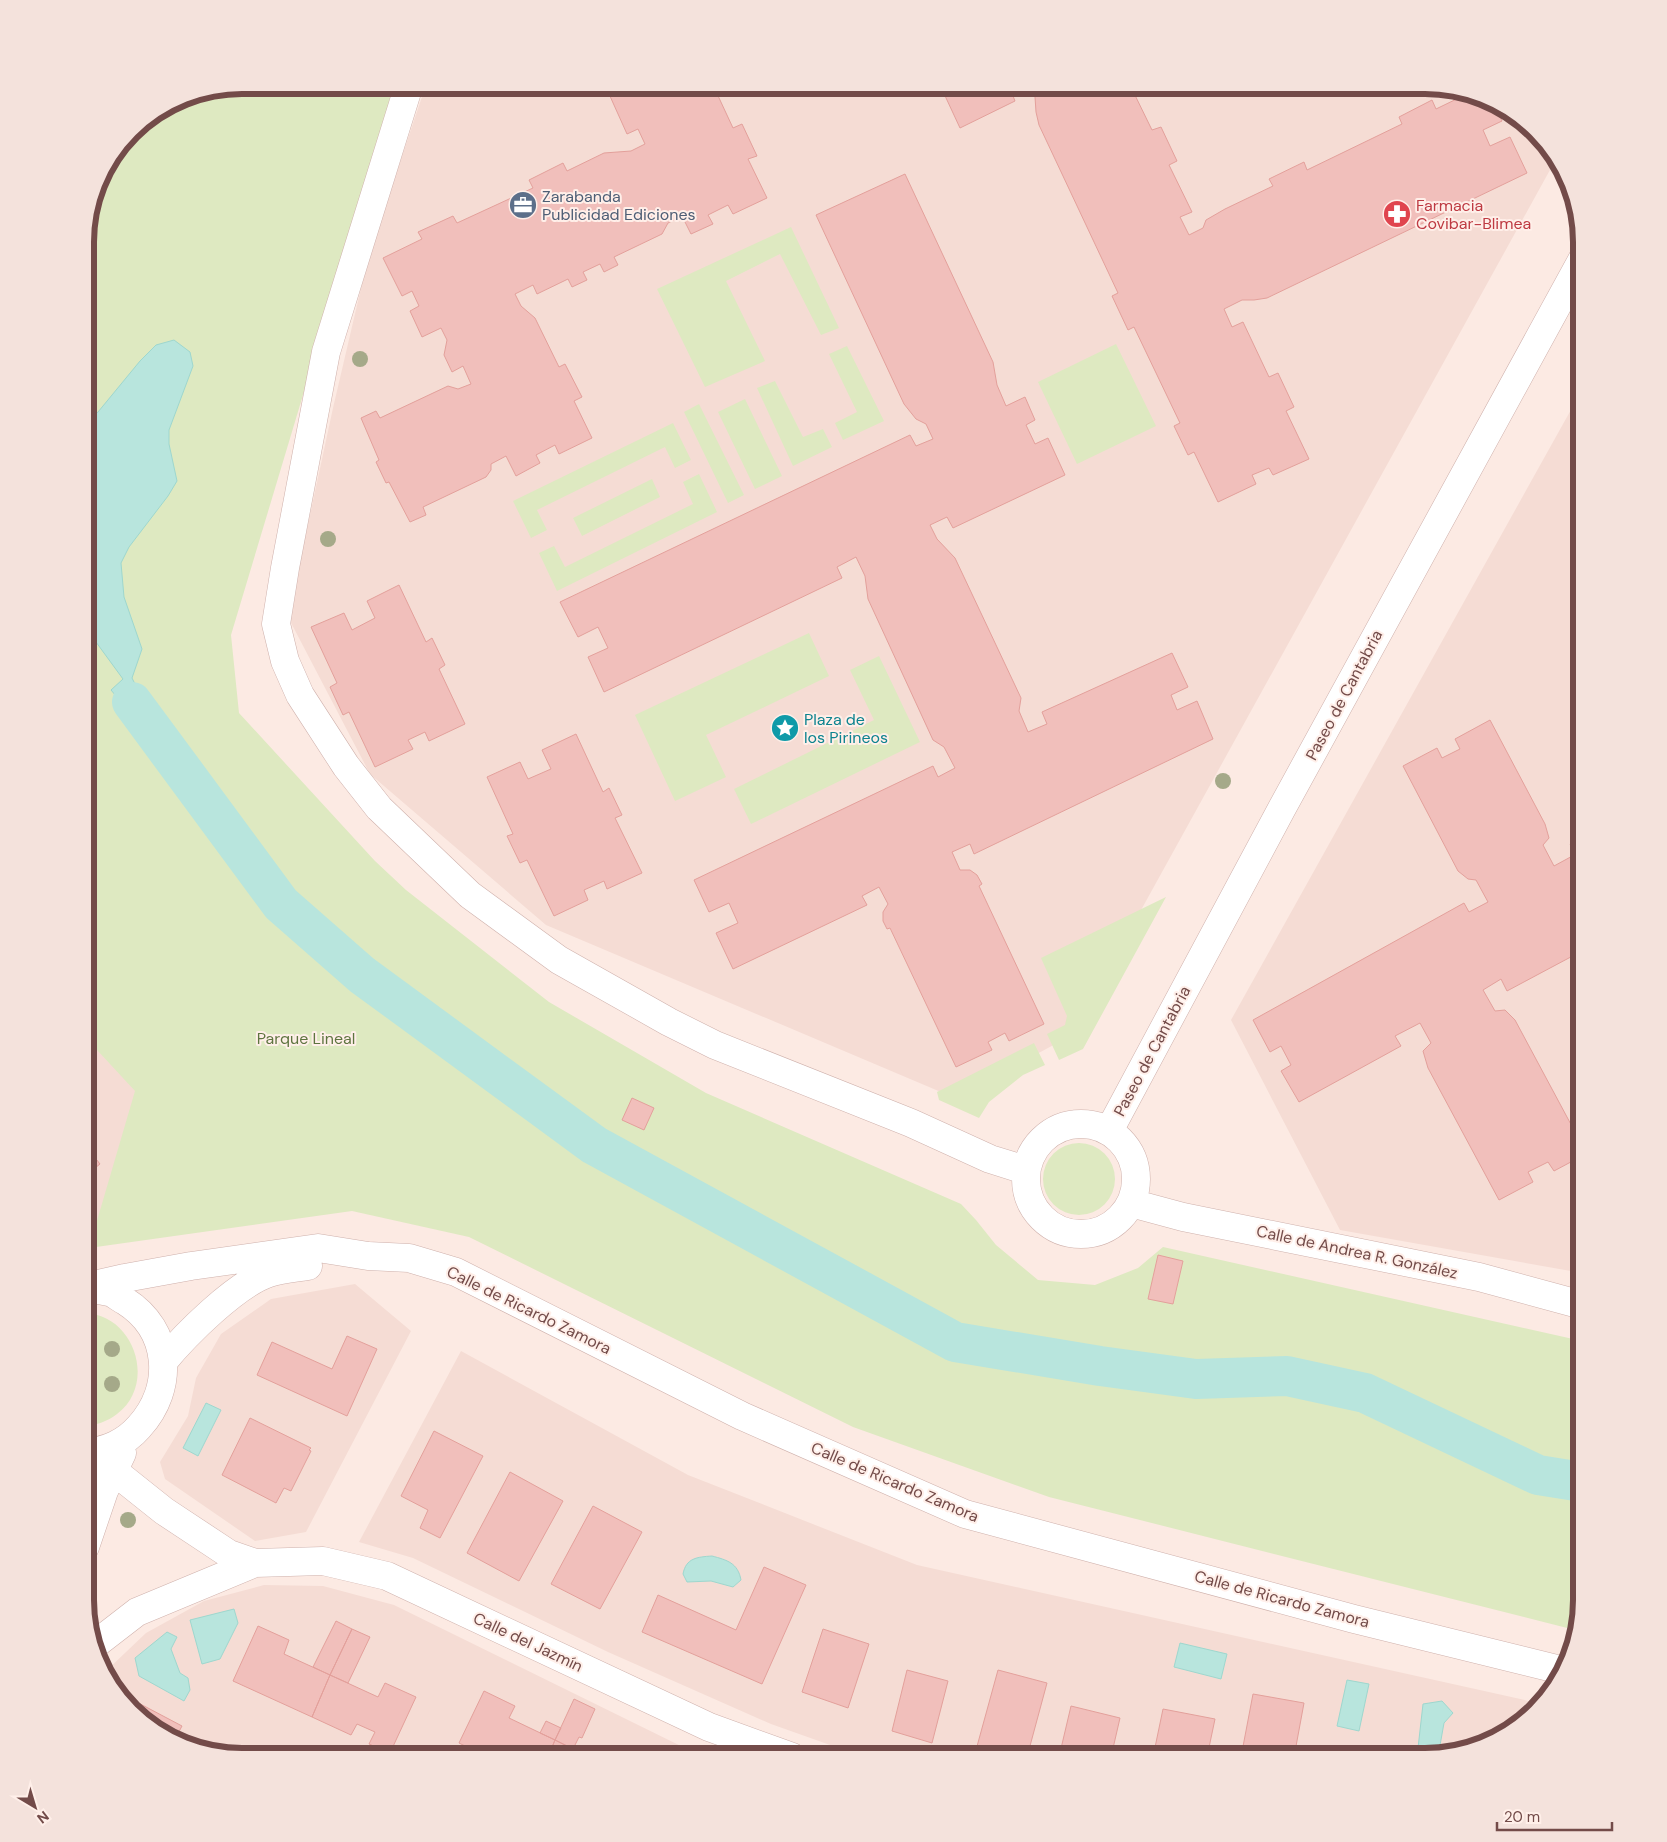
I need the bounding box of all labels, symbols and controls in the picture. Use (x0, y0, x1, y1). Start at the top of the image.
place label: Zarabanda Publicidad Ediciones (542, 186, 696, 225)
office icon: Zarabanda Publicidad Ediciones (508, 190, 538, 220)
place label: Farmacia Covibar-Blimea (1416, 195, 1531, 234)
pharmacy icon: Farmacia Covibar-Blimea (1382, 199, 1412, 229)
street label: Paseo de Cantabria (1301, 626, 1387, 764)
place label: Plaza de los Pirineos (804, 709, 888, 748)
place icon: Plaza de los Pirineos (770, 713, 800, 743)
street label: Paseo de Cantabria (1109, 982, 1195, 1120)
park label: Parque Lineal (257, 1028, 355, 1049)
street label: Calle de Andrea R. González (1254, 1220, 1460, 1284)
street label: Calle de Ricardo Zamora (443, 1261, 615, 1359)
street label: Calle de Ricardo Zamora (808, 1437, 982, 1527)
street label: Calle de Ricardo Zamora (1192, 1566, 1372, 1632)
street label: Calle del Jazmín (470, 1607, 586, 1677)
north arrow (10, 1782, 60, 1832)
scale bar (1497, 1800, 1612, 1832)
text: N (33, 1807, 53, 1827)
text: 20 m (1504, 1807, 1540, 1827)

